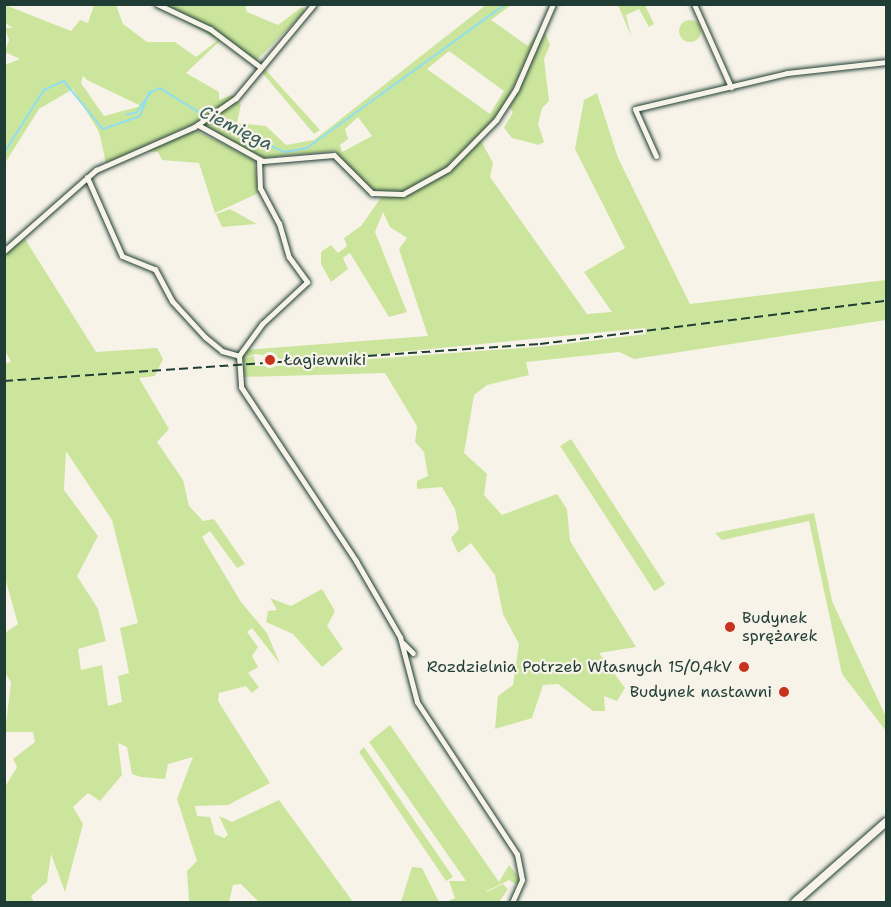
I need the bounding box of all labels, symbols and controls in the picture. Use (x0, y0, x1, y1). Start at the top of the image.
water label: Ciemięga (196, 101, 276, 155)
place label: Łagiewniki (284, 350, 366, 370)
marker: Łagiewniki (261, 351, 279, 369)
place label: Budynek sprężarek (742, 608, 818, 646)
marker: Budynek sprężarek (723, 620, 737, 634)
place label: Rozdzielnia Potrzeb Własnych 15/0,4kV (427, 657, 732, 677)
marker: Rozdzielnia Potrzeb Własnych 15/0,4kV (737, 660, 751, 674)
place label: Budynek nastawni (630, 682, 772, 702)
marker: Budynek nastawni (777, 685, 791, 699)

